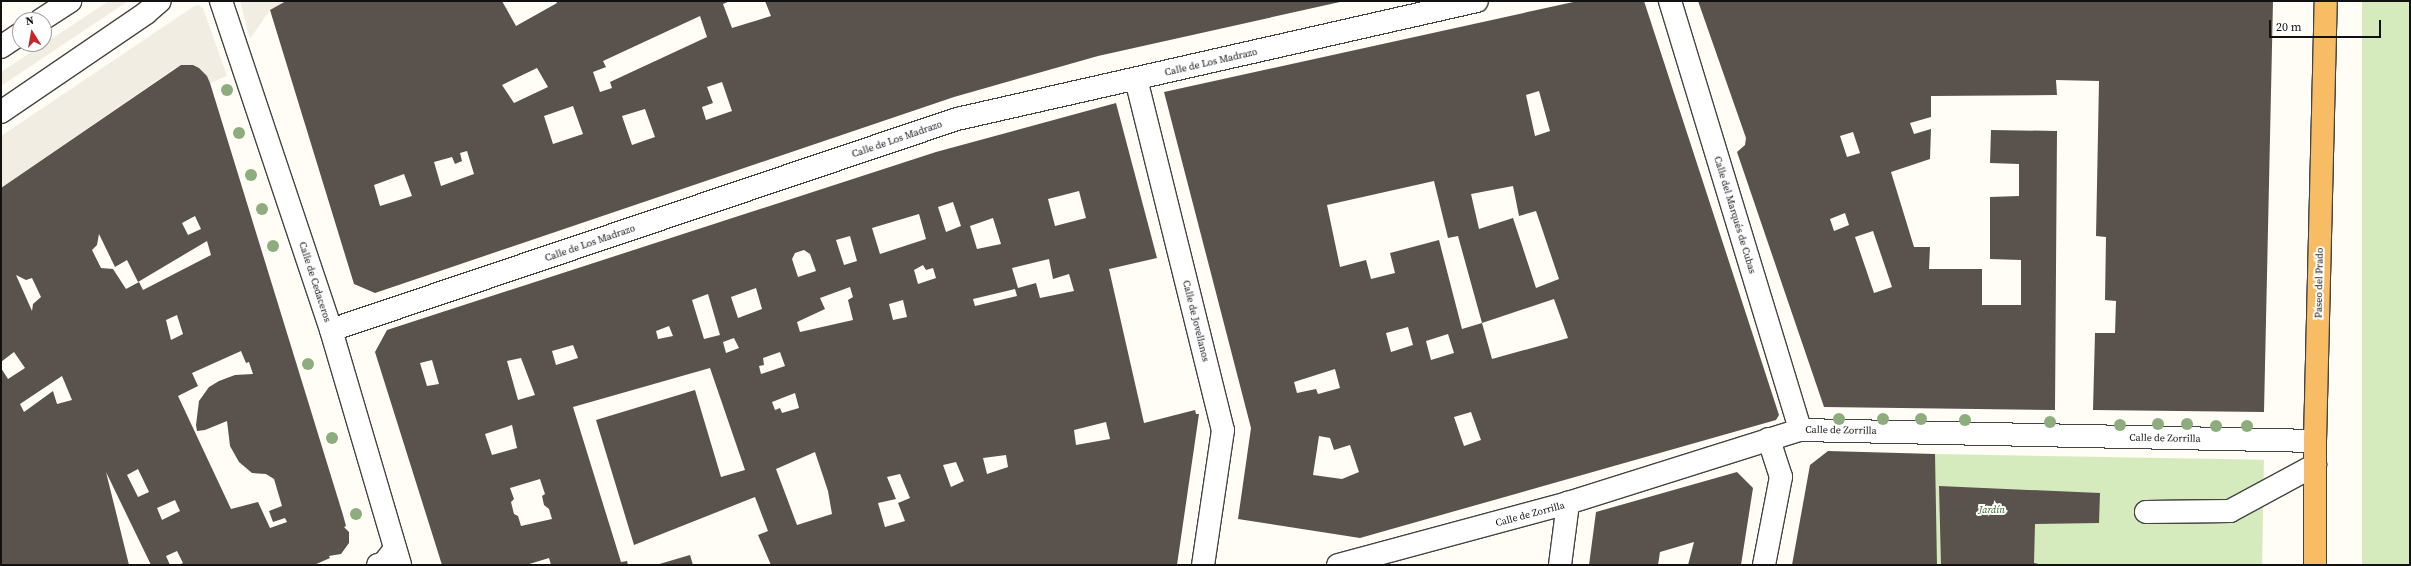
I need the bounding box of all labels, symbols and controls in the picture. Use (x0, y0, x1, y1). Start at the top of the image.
north arrow (12, 12, 52, 52)
scale bar (2271, 12, 2383, 38)
text: N (24, 13, 35, 29)
text: 20 m (2276, 19, 2302, 35)
street label: Calle de Los Madrazo (1163, 45, 1259, 79)
street label: Calle de Los Madrazo (850, 118, 944, 160)
street label: Calle del Marqués de Cubas (1711, 155, 1759, 275)
street label: Calle de Los Madrazo (543, 222, 637, 264)
street label: Calle de Cedaceros (296, 240, 334, 324)
street label: Paseo del Prado (2312, 248, 2326, 318)
street label: Calle de Jovellanos (1180, 279, 1212, 363)
street label: Calle de Zorrilla (1805, 423, 1877, 437)
street label: Calle de Zorrilla (2129, 431, 2201, 445)
street label: Calle de Zorrilla (1494, 499, 1566, 529)
park label: Jardín (1979, 504, 2005, 516)

